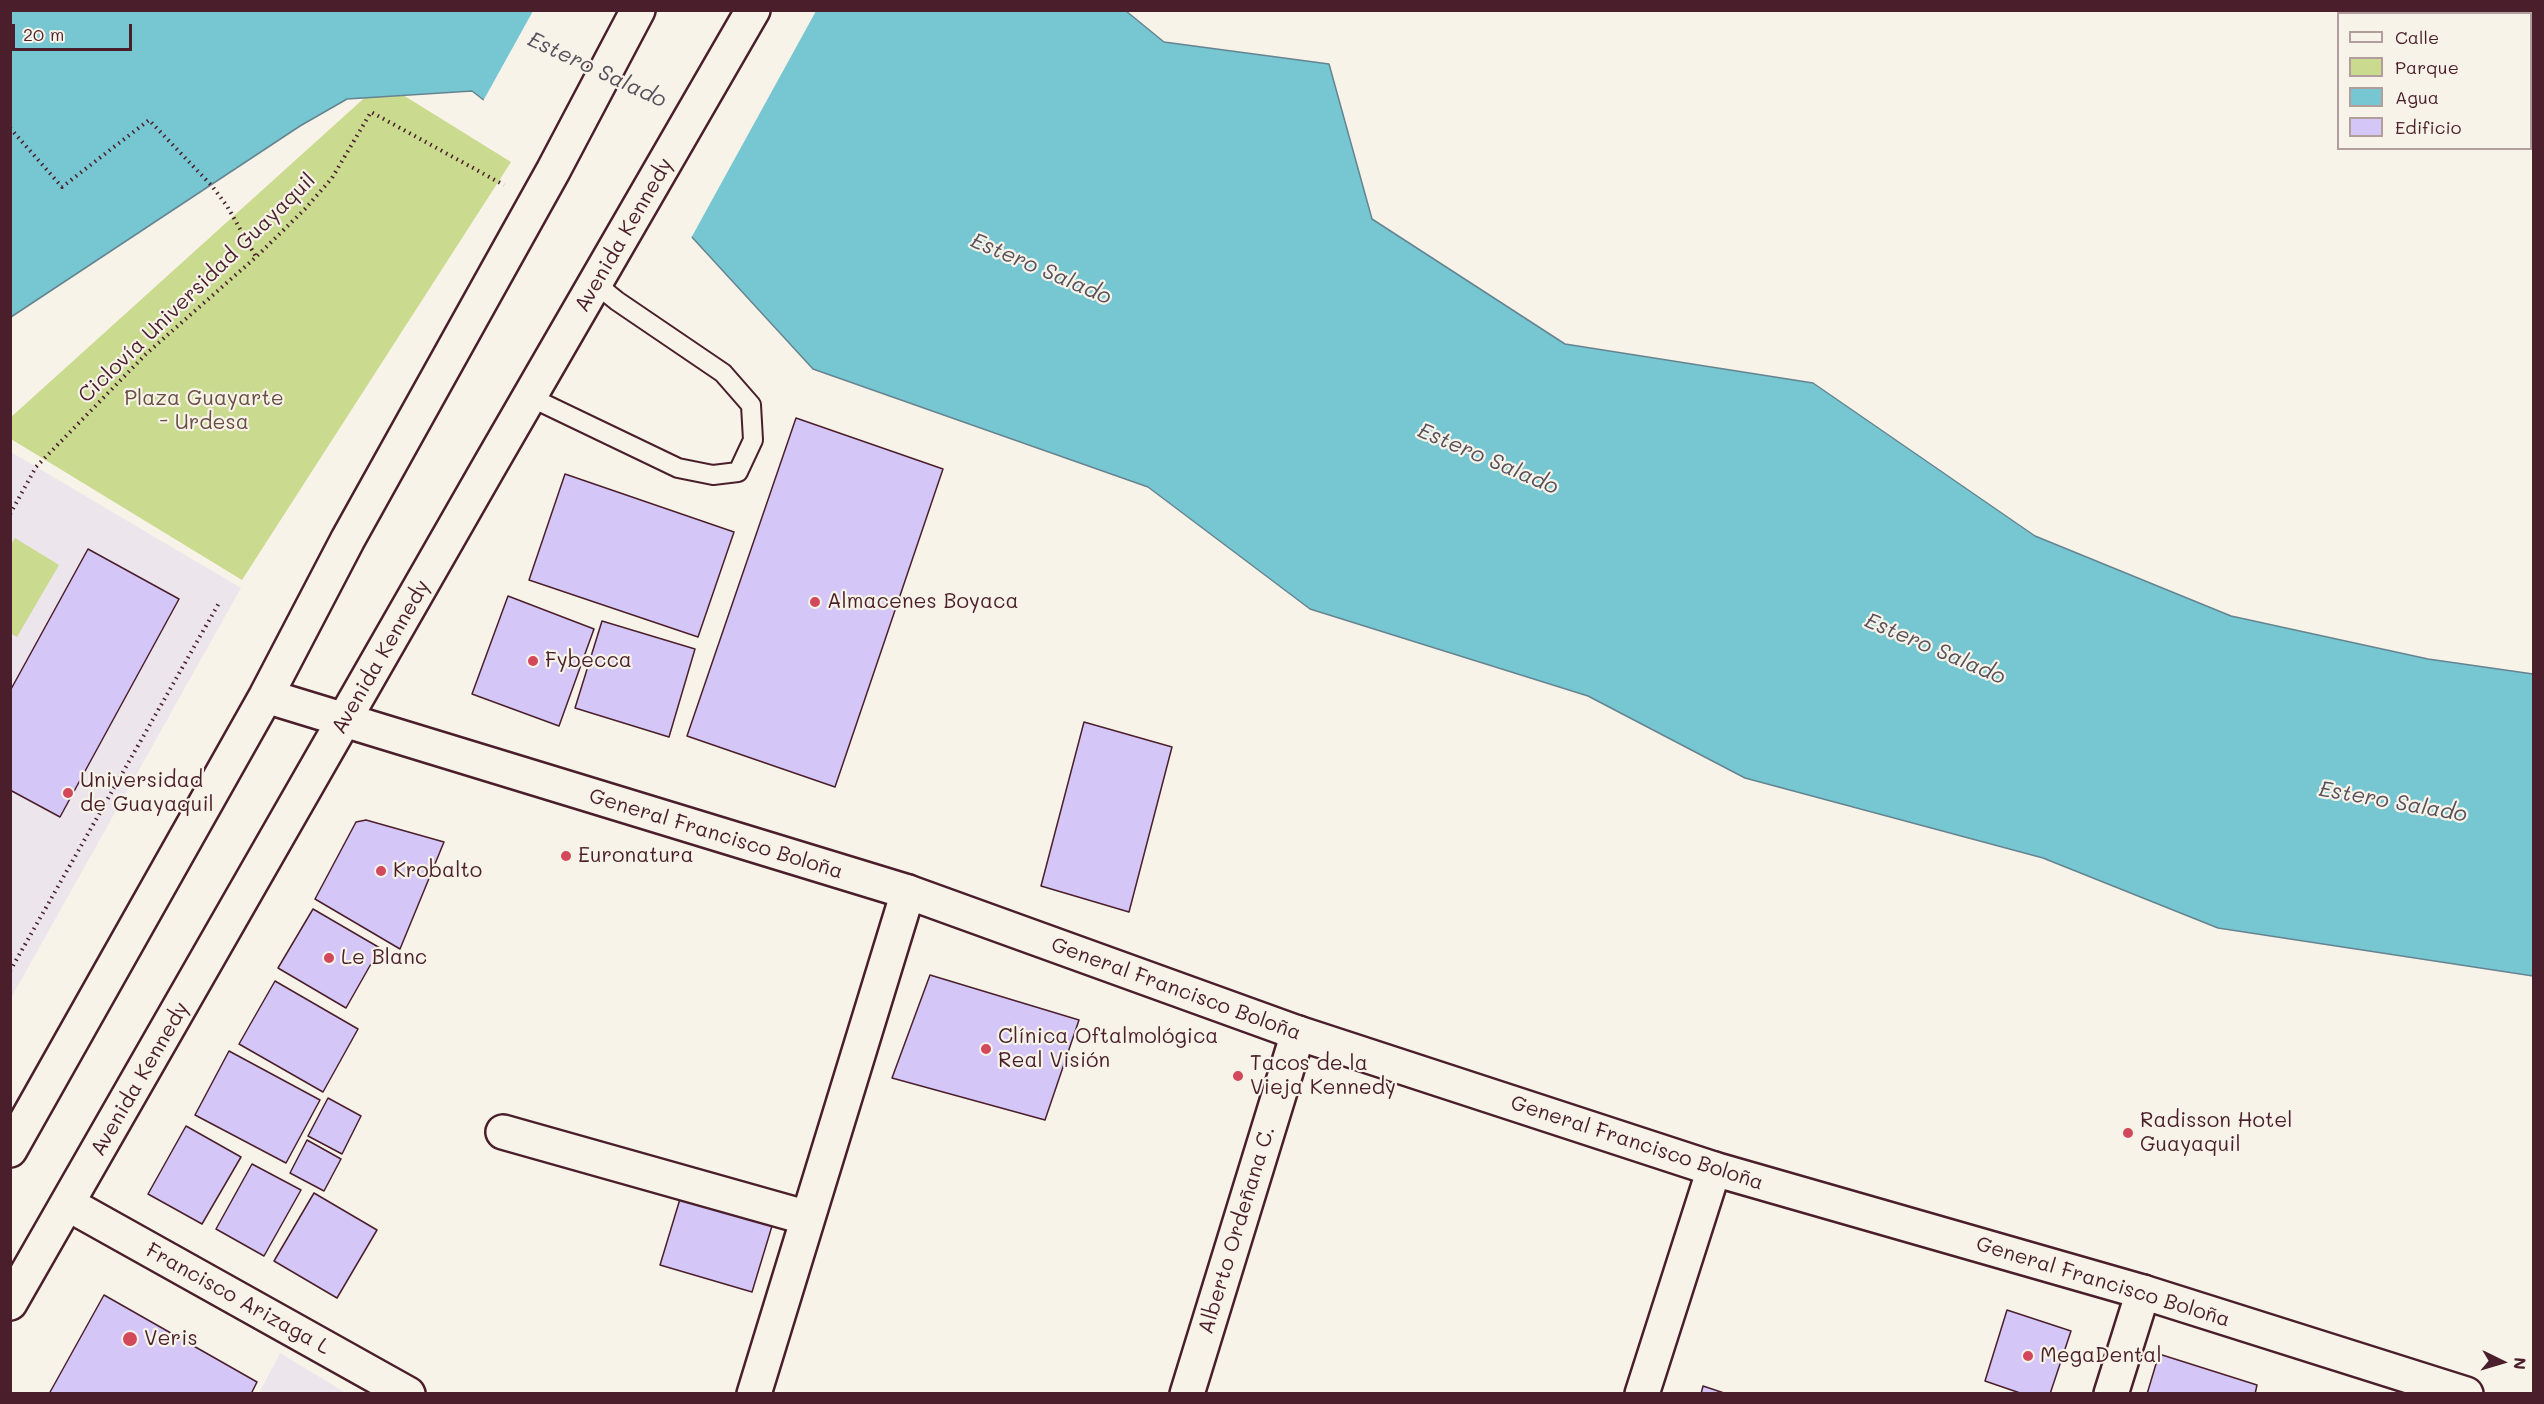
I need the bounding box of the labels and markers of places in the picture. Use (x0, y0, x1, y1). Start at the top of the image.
place label: Almacenes Boyaca (827, 589, 1018, 615)
marker: Almacenes Boyaca (808, 595, 822, 609)
place label: Fybecca (545, 648, 632, 674)
marker: Fybecca (526, 654, 540, 668)
place label: Universidad de Guayaquil (80, 768, 214, 818)
marker: Universidad de Guayaquil (61, 786, 75, 800)
place label: Euronatura (578, 843, 694, 869)
marker: Euronatura (559, 849, 573, 863)
place label: Krobalto (393, 858, 482, 884)
marker: Krobalto (374, 864, 388, 878)
place label: Le Blanc (341, 945, 427, 971)
marker: Le Blanc (322, 951, 336, 965)
place label: Clínica Oftalmológica Real Visión (998, 1024, 1218, 1074)
marker: Clínica Oftalmológica Real Visión (979, 1042, 993, 1056)
place label: Tacos de la Vieja Kennedy (1250, 1051, 1396, 1101)
marker: Tacos de la Vieja Kennedy (1231, 1069, 1245, 1083)
place label: Radisson Hotel Guayaquil (2140, 1108, 2292, 1158)
marker: Radisson Hotel Guayaquil (2121, 1126, 2135, 1140)
place label: Veris (144, 1326, 198, 1352)
marker: Veris (121, 1330, 139, 1348)
place label: MegaDental (2040, 1343, 2162, 1369)
marker: MegaDental (2021, 1349, 2035, 1363)

